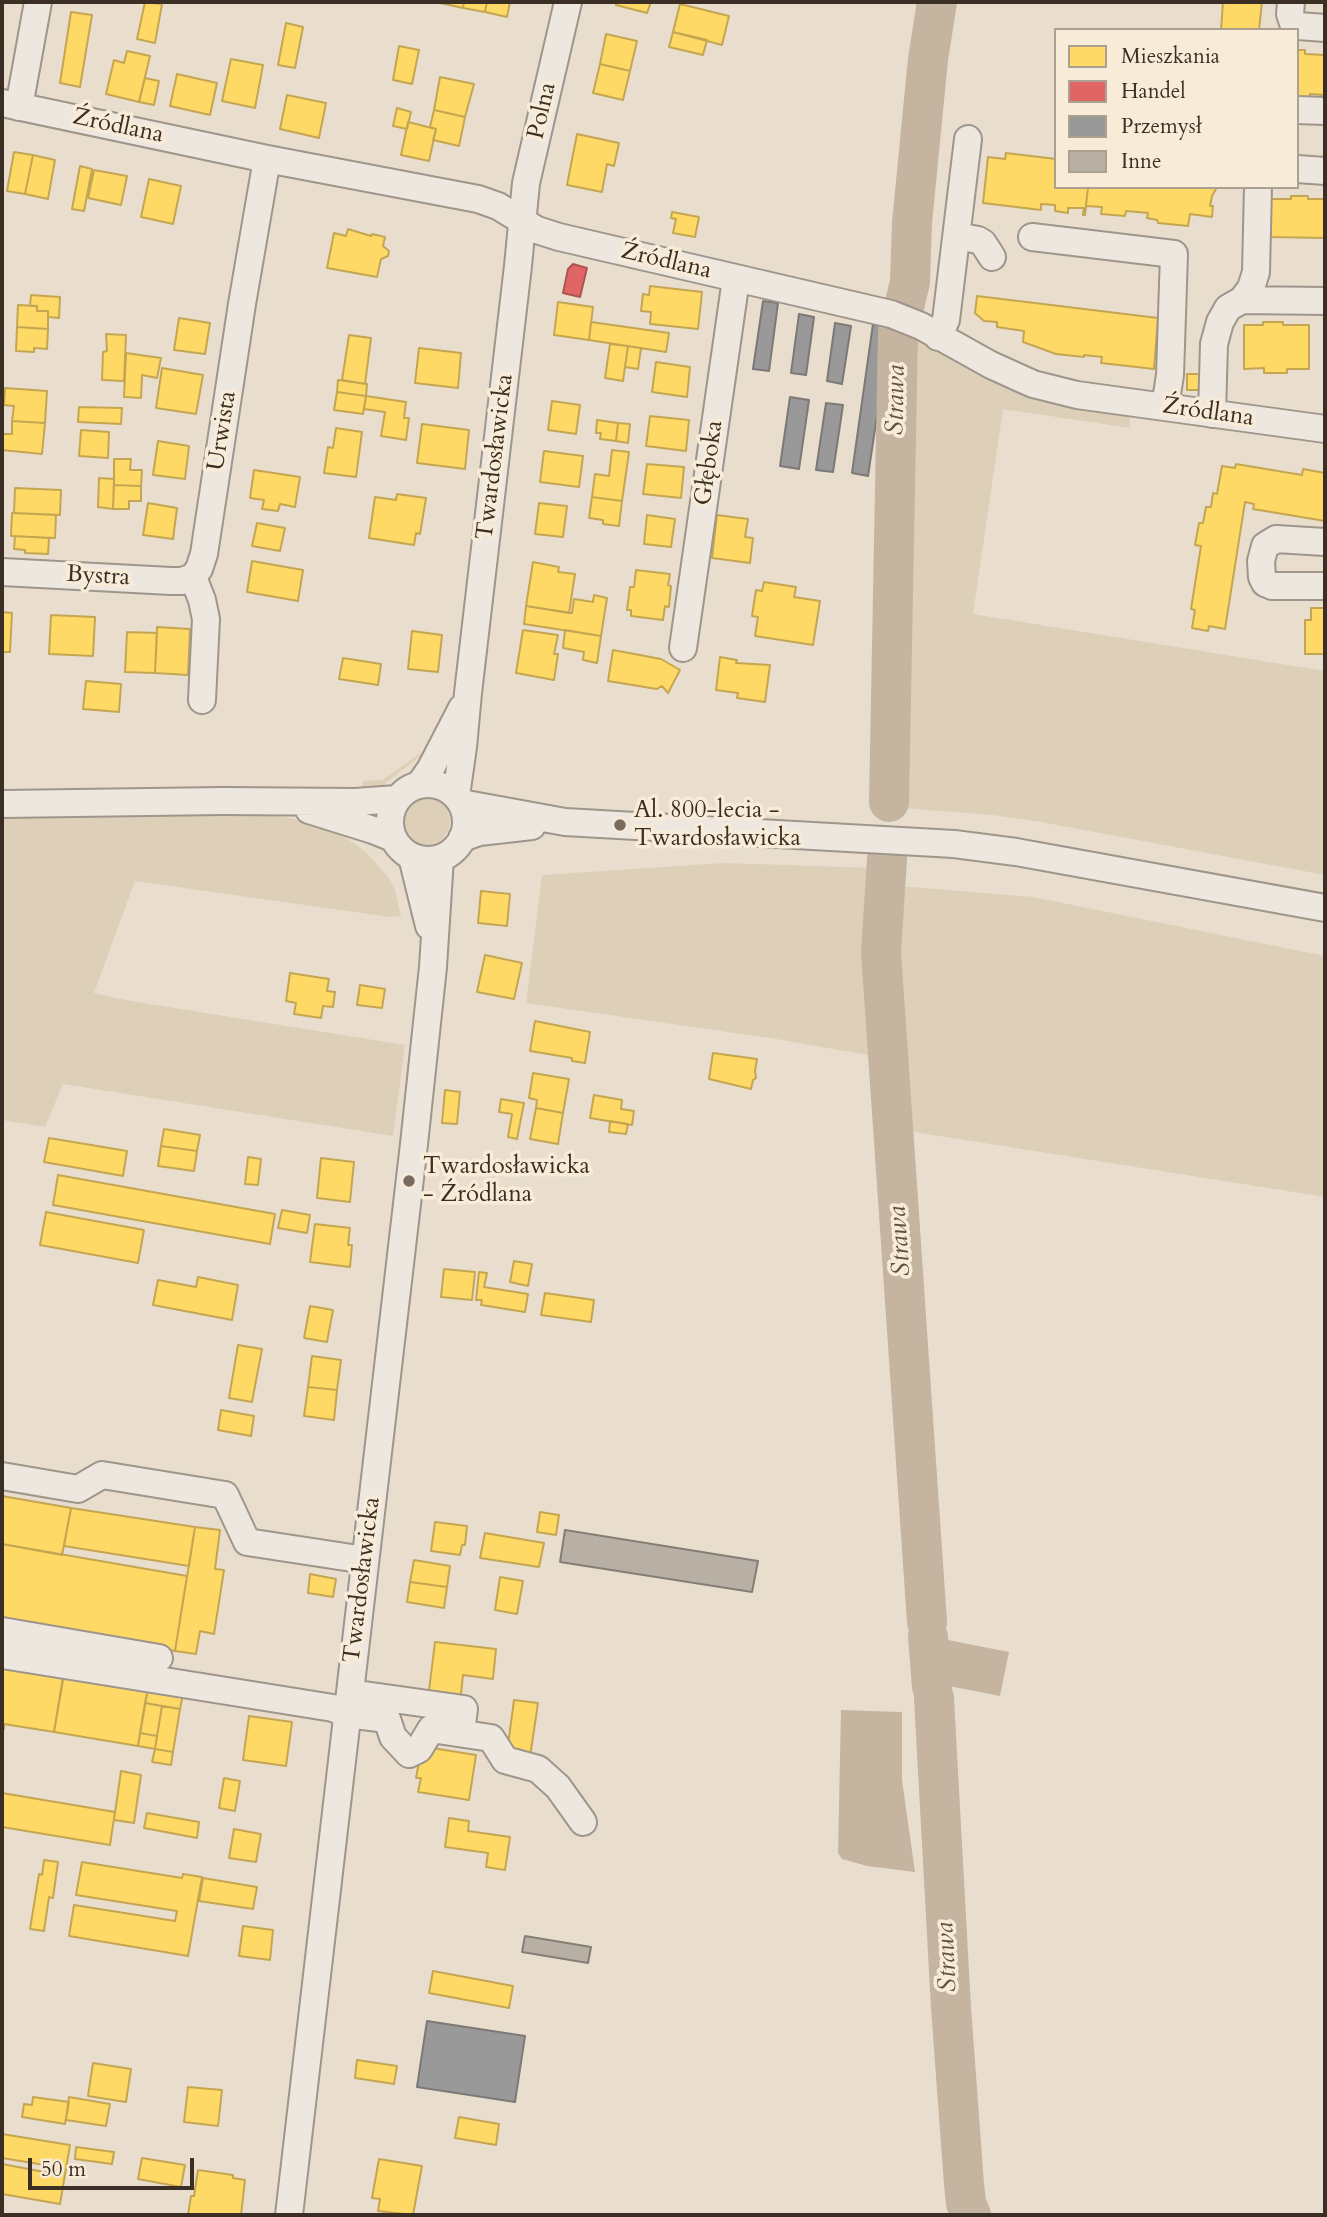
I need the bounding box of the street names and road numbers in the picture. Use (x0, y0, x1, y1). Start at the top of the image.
street label: Polna (523, 80, 563, 142)
street label: Źródlana (70, 103, 166, 151)
street label: Źródlana (618, 238, 714, 286)
street label: Twardosławicka (472, 372, 520, 542)
street label: Urwista (202, 389, 244, 473)
street label: Źródlana (1160, 392, 1256, 434)
street label: Głęboka (690, 419, 730, 507)
street label: Bystra (65, 561, 131, 593)
street label: Twardosławicka (339, 1495, 387, 1665)

